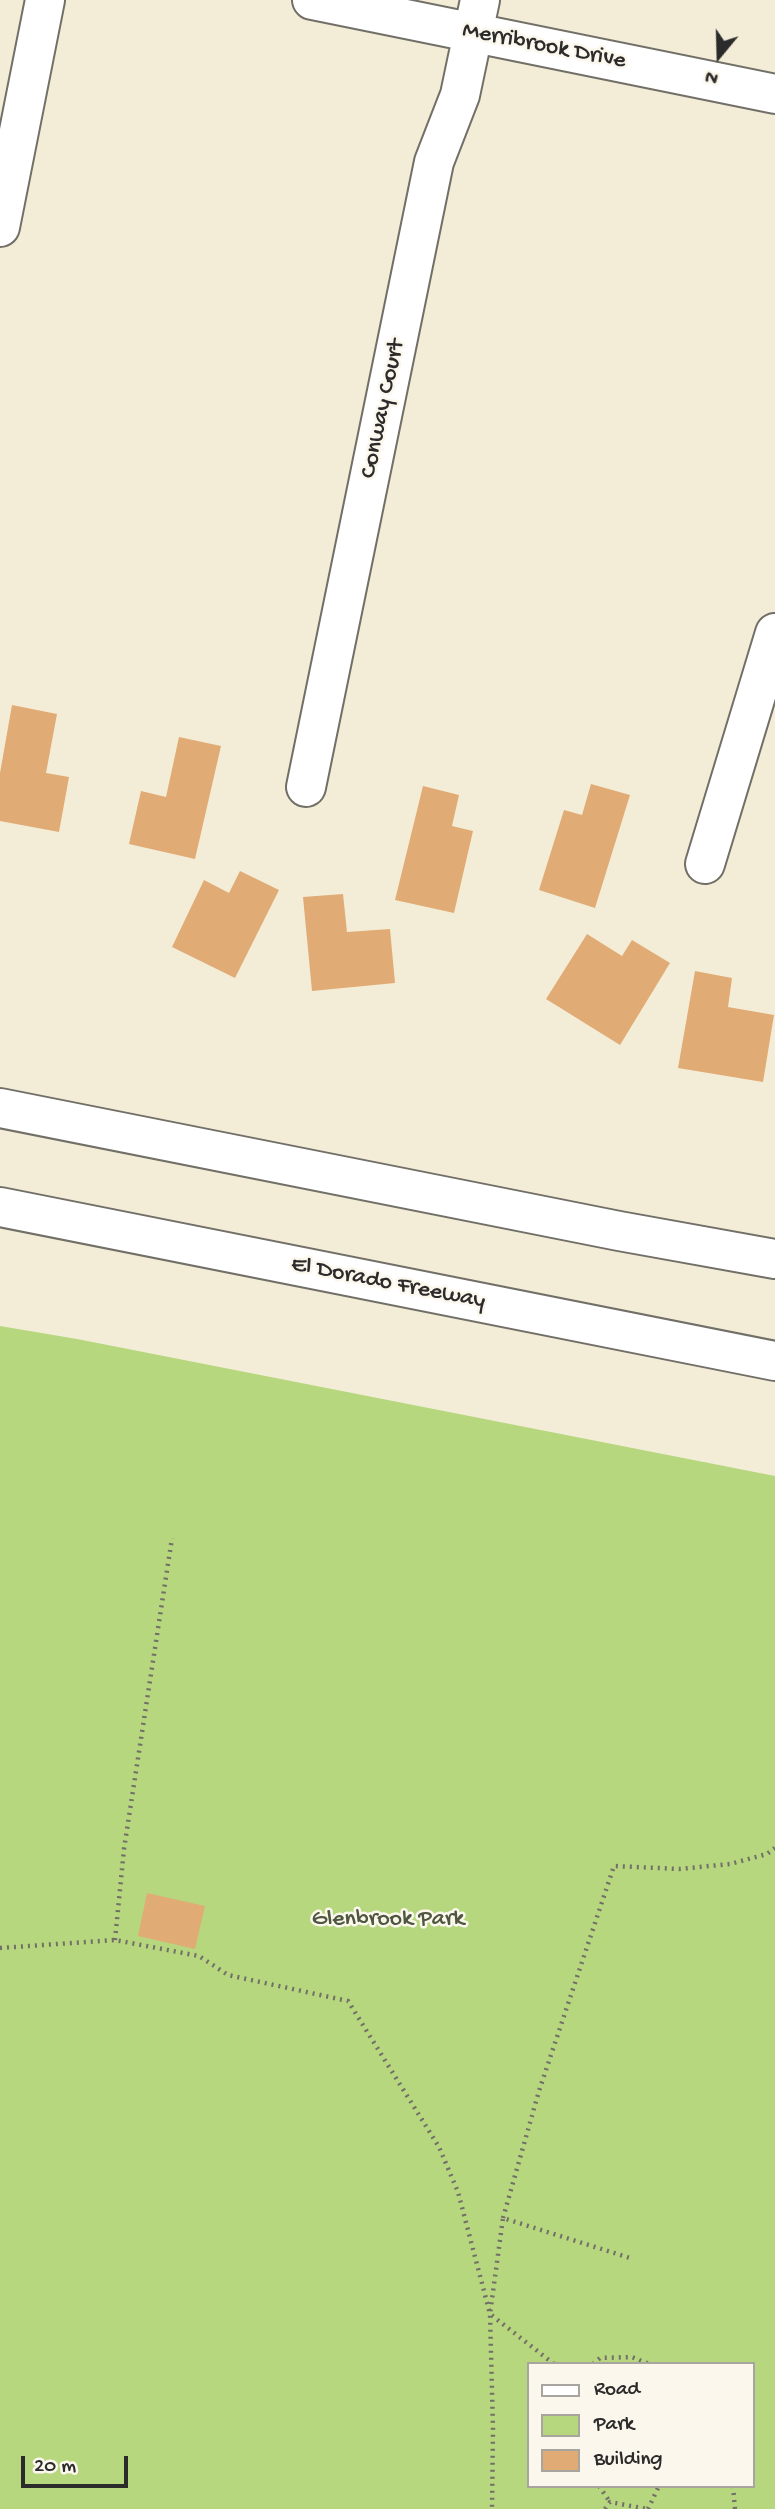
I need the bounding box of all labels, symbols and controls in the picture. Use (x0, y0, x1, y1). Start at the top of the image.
street label: Merribrook Drive (460, 17, 628, 77)
north arrow (684, 21, 754, 91)
text: N (702, 63, 722, 89)
street label: Conway Court (355, 337, 413, 481)
street label: El Dorado Freeway (288, 1251, 488, 1317)
park label: Glenbrook Park (312, 1906, 464, 1934)
legend (526, 2362, 754, 2488)
text: Road (594, 2378, 640, 2403)
text: Park (594, 2413, 634, 2438)
scale bar (24, 2442, 131, 2486)
text: Building (594, 2448, 663, 2473)
text: 20 m (34, 2455, 76, 2480)

